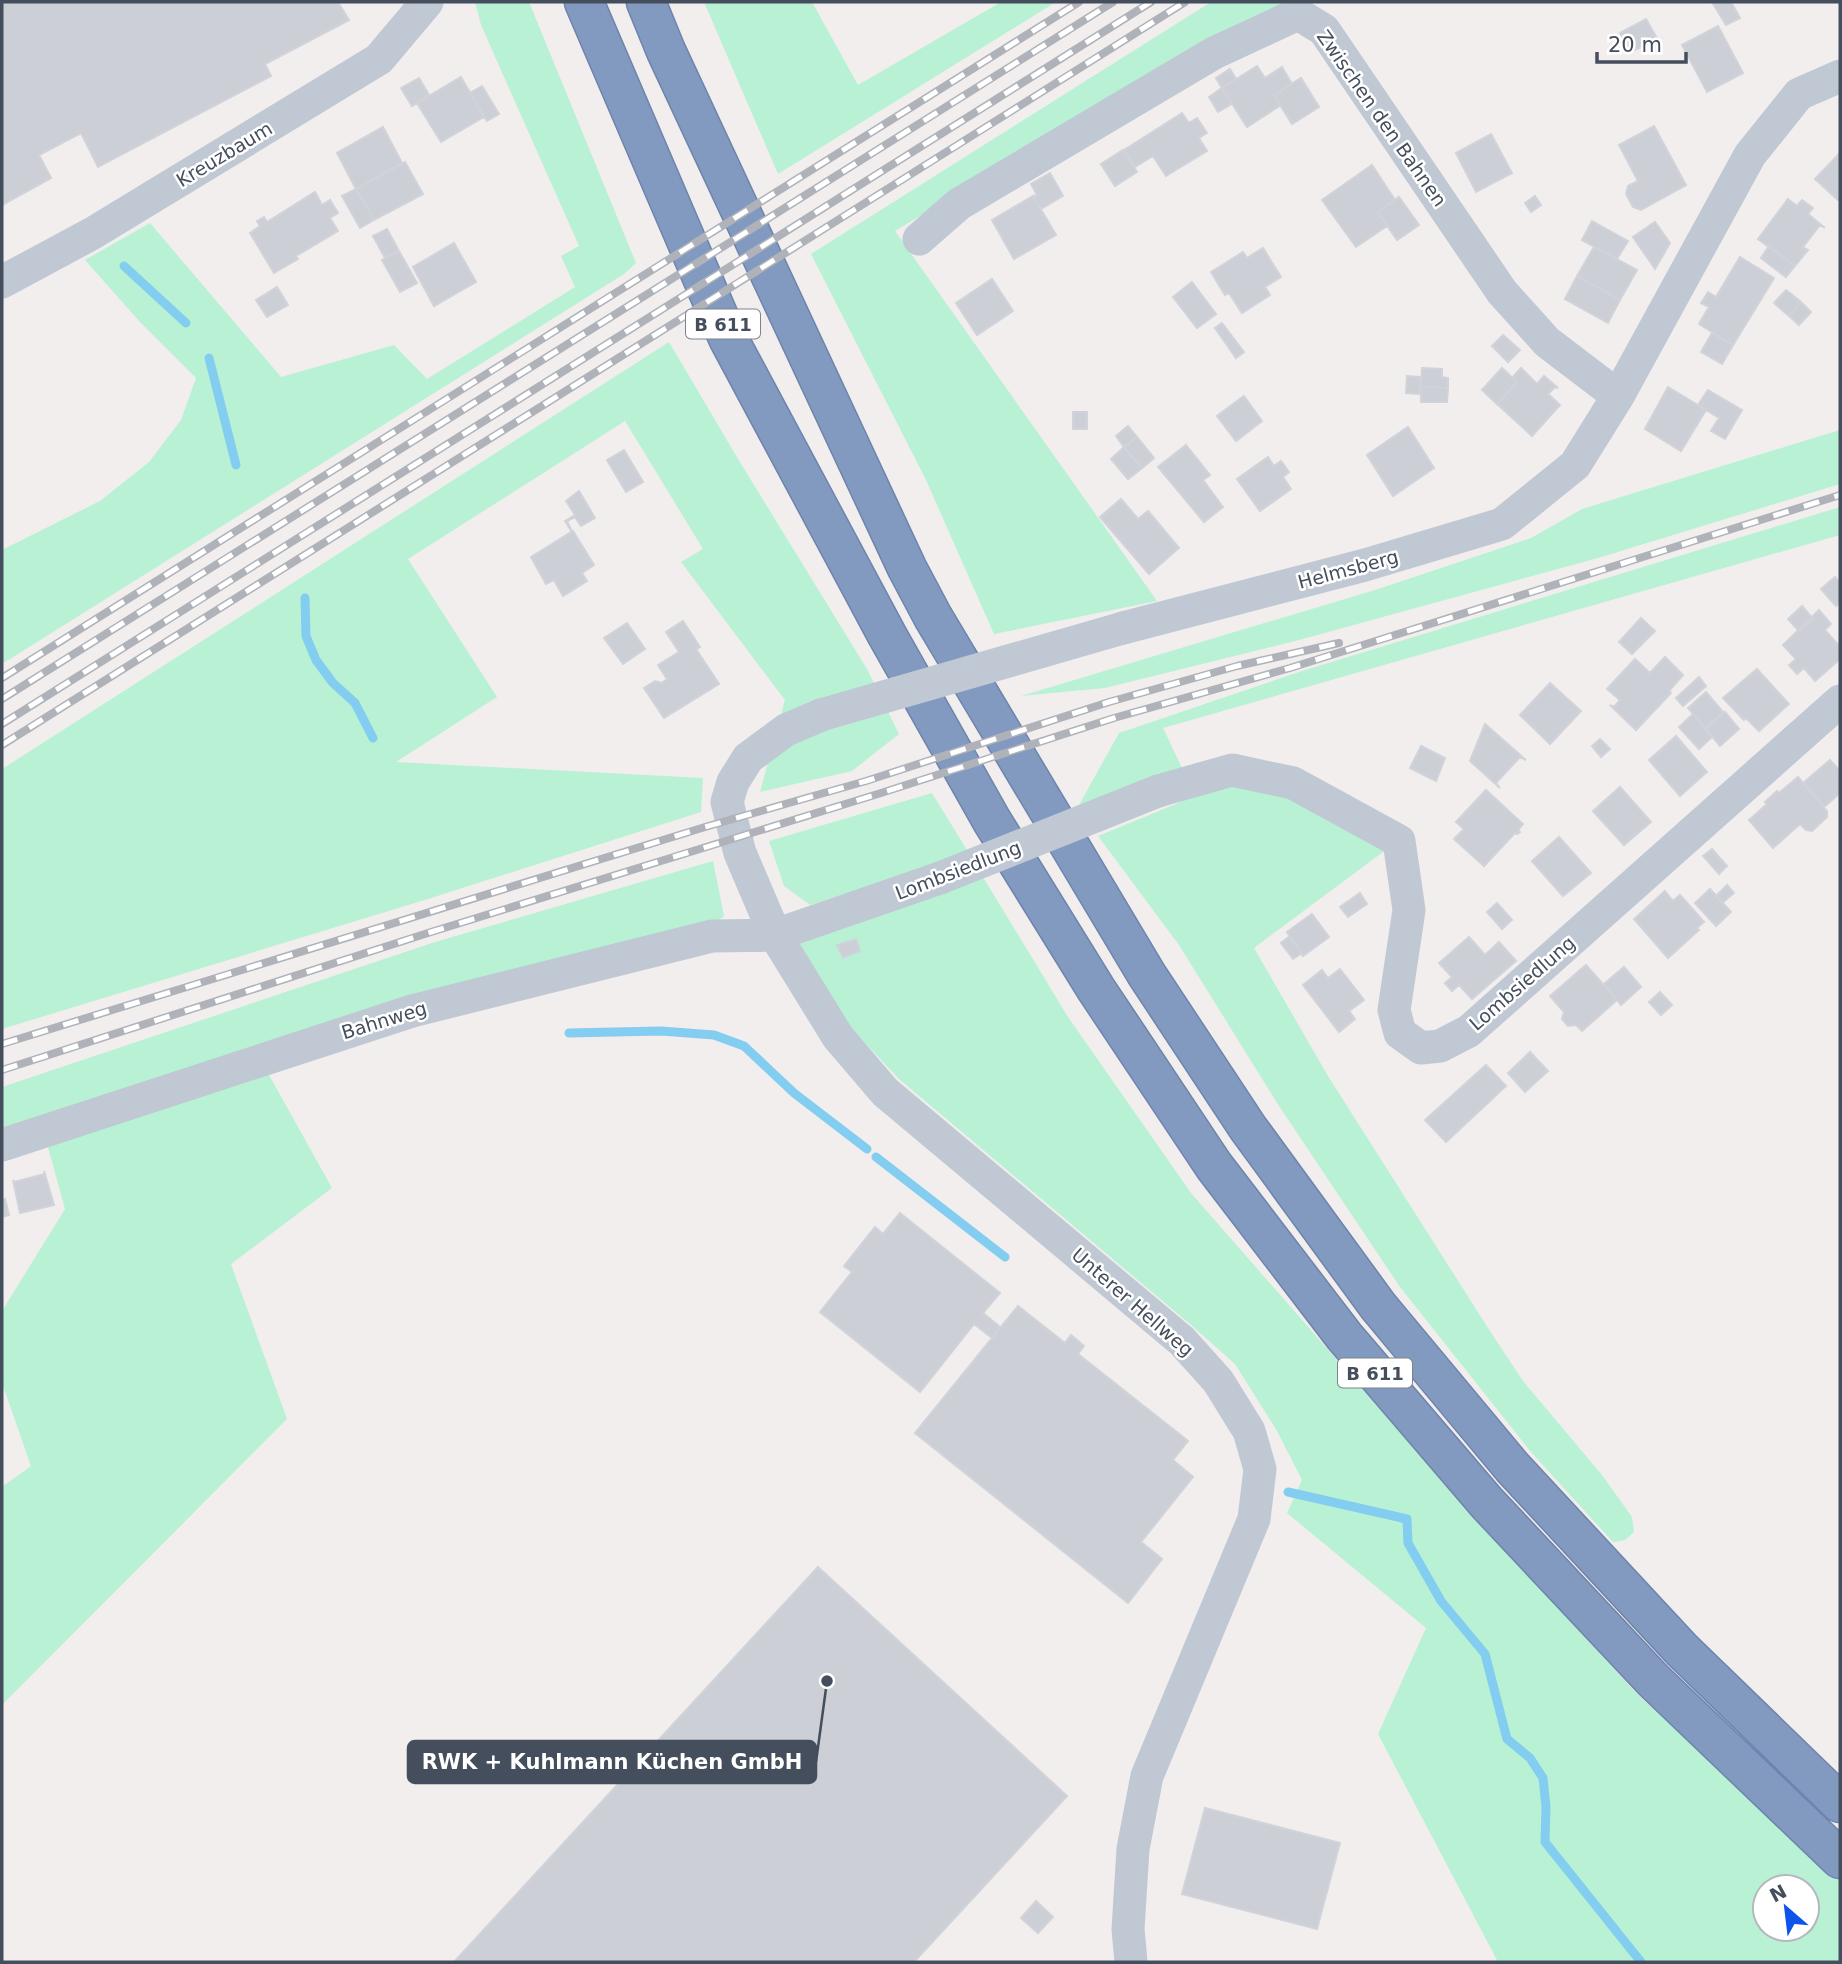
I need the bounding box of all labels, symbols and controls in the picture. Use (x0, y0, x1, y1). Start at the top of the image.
scale bar (1597, 21, 1686, 65)
street label: Zwischen den Bahnen (1313, 26, 1451, 210)
text: 20 m (1608, 33, 1662, 57)
street label: Kreuzbaum (172, 117, 276, 191)
road number: B 611 (686, 310, 760, 338)
street label: Helmsberg (1295, 545, 1401, 593)
street label: Lombsiedlung (892, 836, 1024, 904)
street label: Lombsiedlung (1465, 931, 1579, 1035)
street label: Bahnweg (339, 997, 429, 1043)
street label: Unterer Hellweg (1068, 1243, 1198, 1361)
road number: B 611 (1338, 1358, 1412, 1388)
callout: RWK + Kuhlmann Küchen GmbH (408, 1741, 816, 1783)
text: RWK + Kuhlmann Küchen GmbH (422, 1750, 802, 1774)
north arrow (1751, 1873, 1821, 1943)
text: N (1766, 1880, 1790, 1906)

